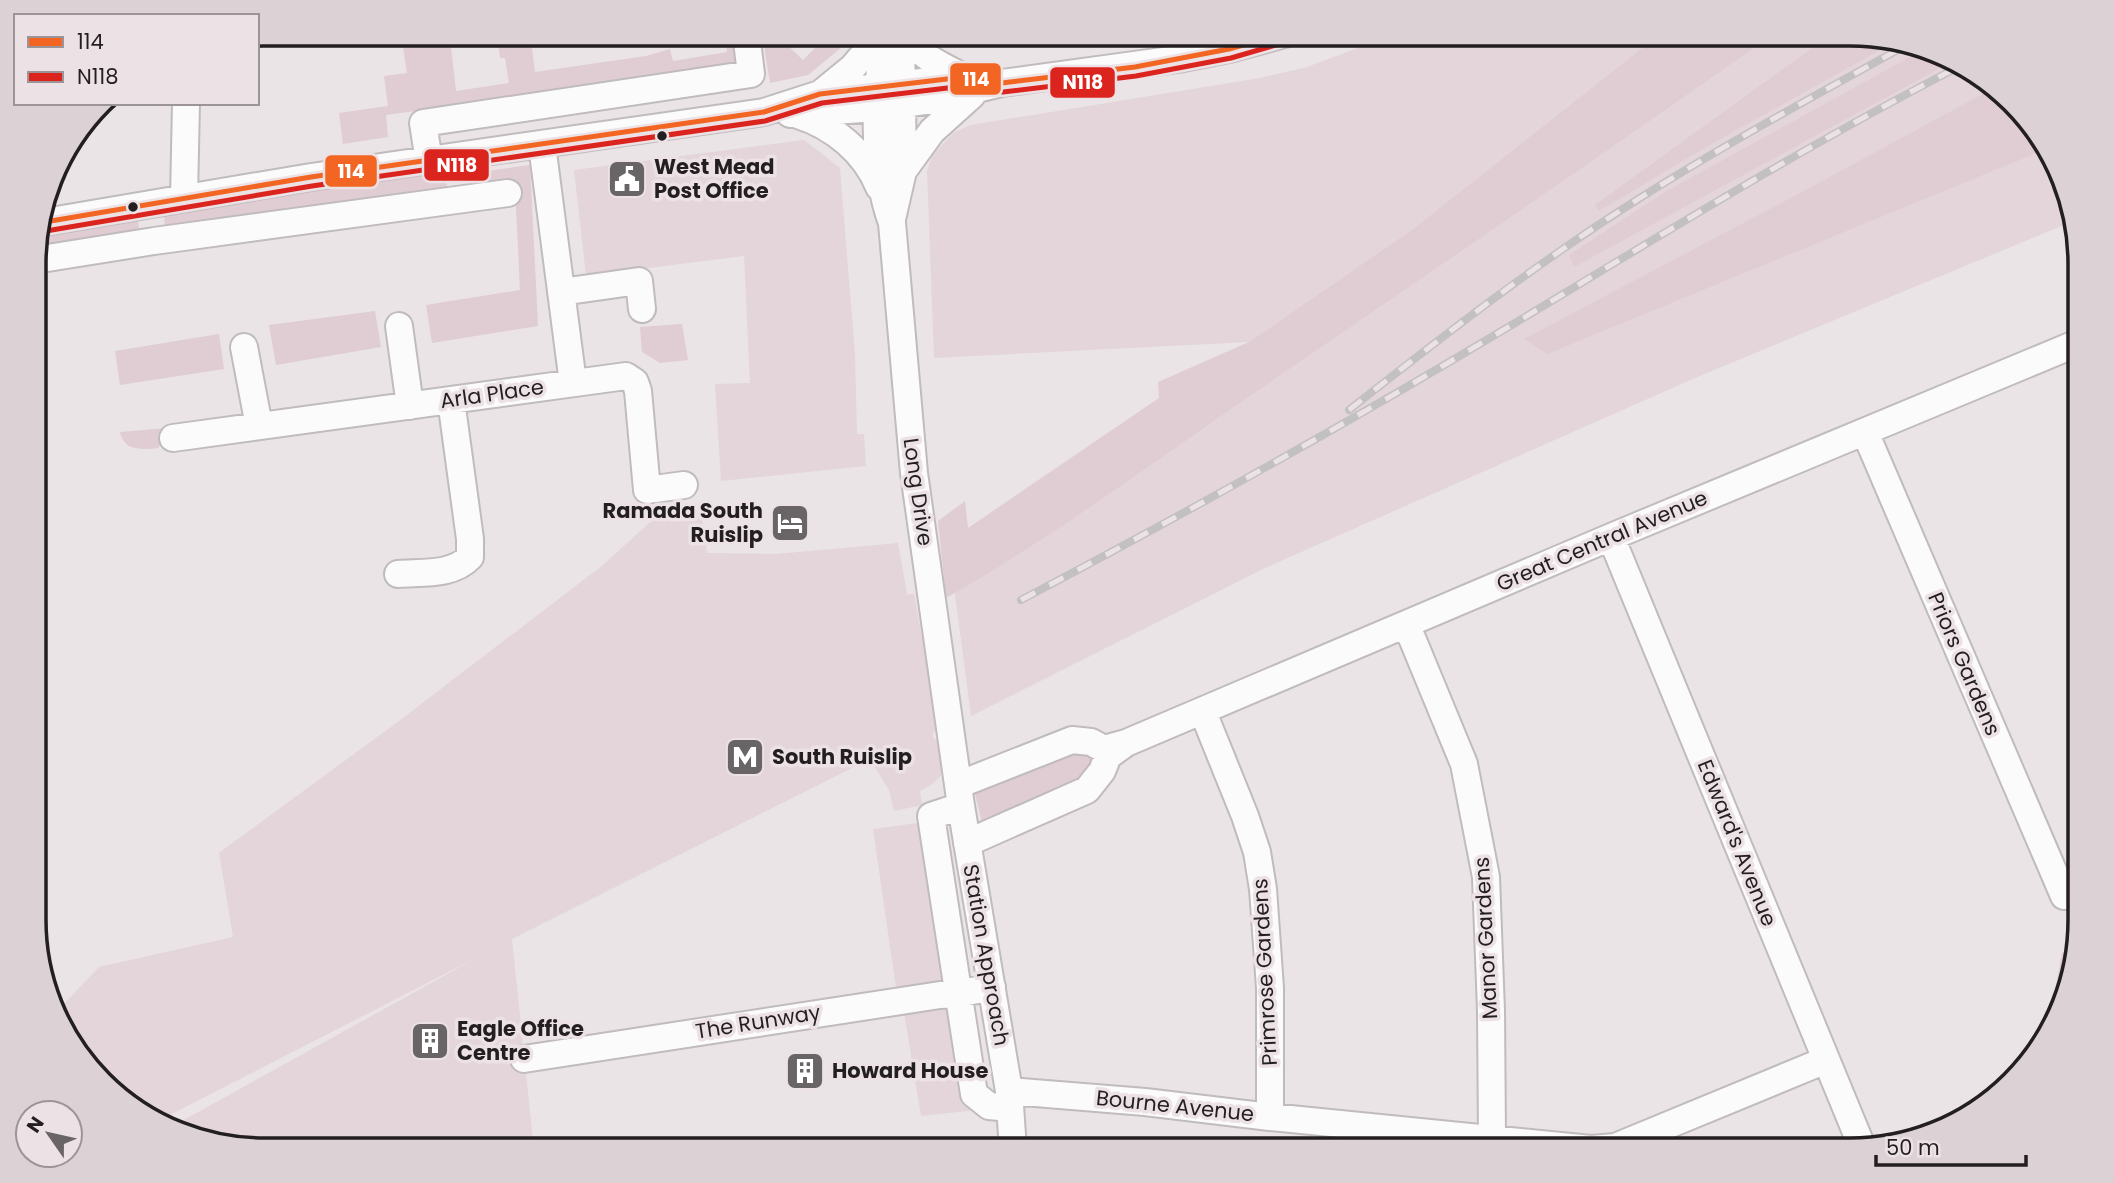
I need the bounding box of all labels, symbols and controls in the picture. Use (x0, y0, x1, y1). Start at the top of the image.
legend (14, 14, 259, 105)
text: 114 (77, 27, 104, 56)
text: N118 (77, 62, 118, 91)
line badge: 114 (949, 62, 1002, 96)
text: 114 (962, 66, 990, 93)
line badge: N118 (1049, 66, 1116, 99)
text: N118 (1063, 69, 1103, 96)
unlabelled marker (655, 129, 669, 143)
line badge: N118 (423, 148, 490, 182)
text: N118 (437, 152, 477, 179)
place label: West Mead Post Office (654, 152, 774, 205)
line badge: 114 (324, 154, 378, 188)
text: 114 (337, 158, 365, 185)
public building icon: West Mead Post Office (606, 158, 648, 200)
unlabelled marker (126, 200, 140, 214)
street label: Arla Place (438, 372, 546, 415)
street label: Long Drive (897, 436, 940, 548)
street label: Great Central Avenue (1492, 483, 1712, 598)
place label: Ramada South Ruislip (602, 496, 763, 549)
hotel icon: Ramada South Ruislip (769, 502, 811, 544)
street label: Priors Gardens (1921, 588, 2008, 740)
metro station icon: South Ruislip (724, 736, 766, 778)
place label: South Ruislip (772, 742, 912, 771)
street label: Edward's Avenue (1691, 755, 1784, 930)
street label: Manor Gardens (1467, 856, 1504, 1020)
street label: Station Approach (956, 862, 1017, 1048)
street label: Primrose Gardens (1245, 878, 1284, 1066)
street label: The Runway (693, 997, 823, 1046)
place label: Eagle Office Centre (457, 1014, 584, 1067)
building icon: Eagle Office Centre (409, 1020, 451, 1062)
building icon: Howard House (784, 1050, 826, 1092)
place label: Howard House (832, 1056, 988, 1085)
street label: Bourne Avenue (1095, 1083, 1255, 1128)
north arrow (14, 1099, 84, 1169)
text: N (20, 1111, 51, 1138)
scale bar (1876, 1124, 2026, 1168)
text: 50 m (1886, 1133, 1940, 1162)

